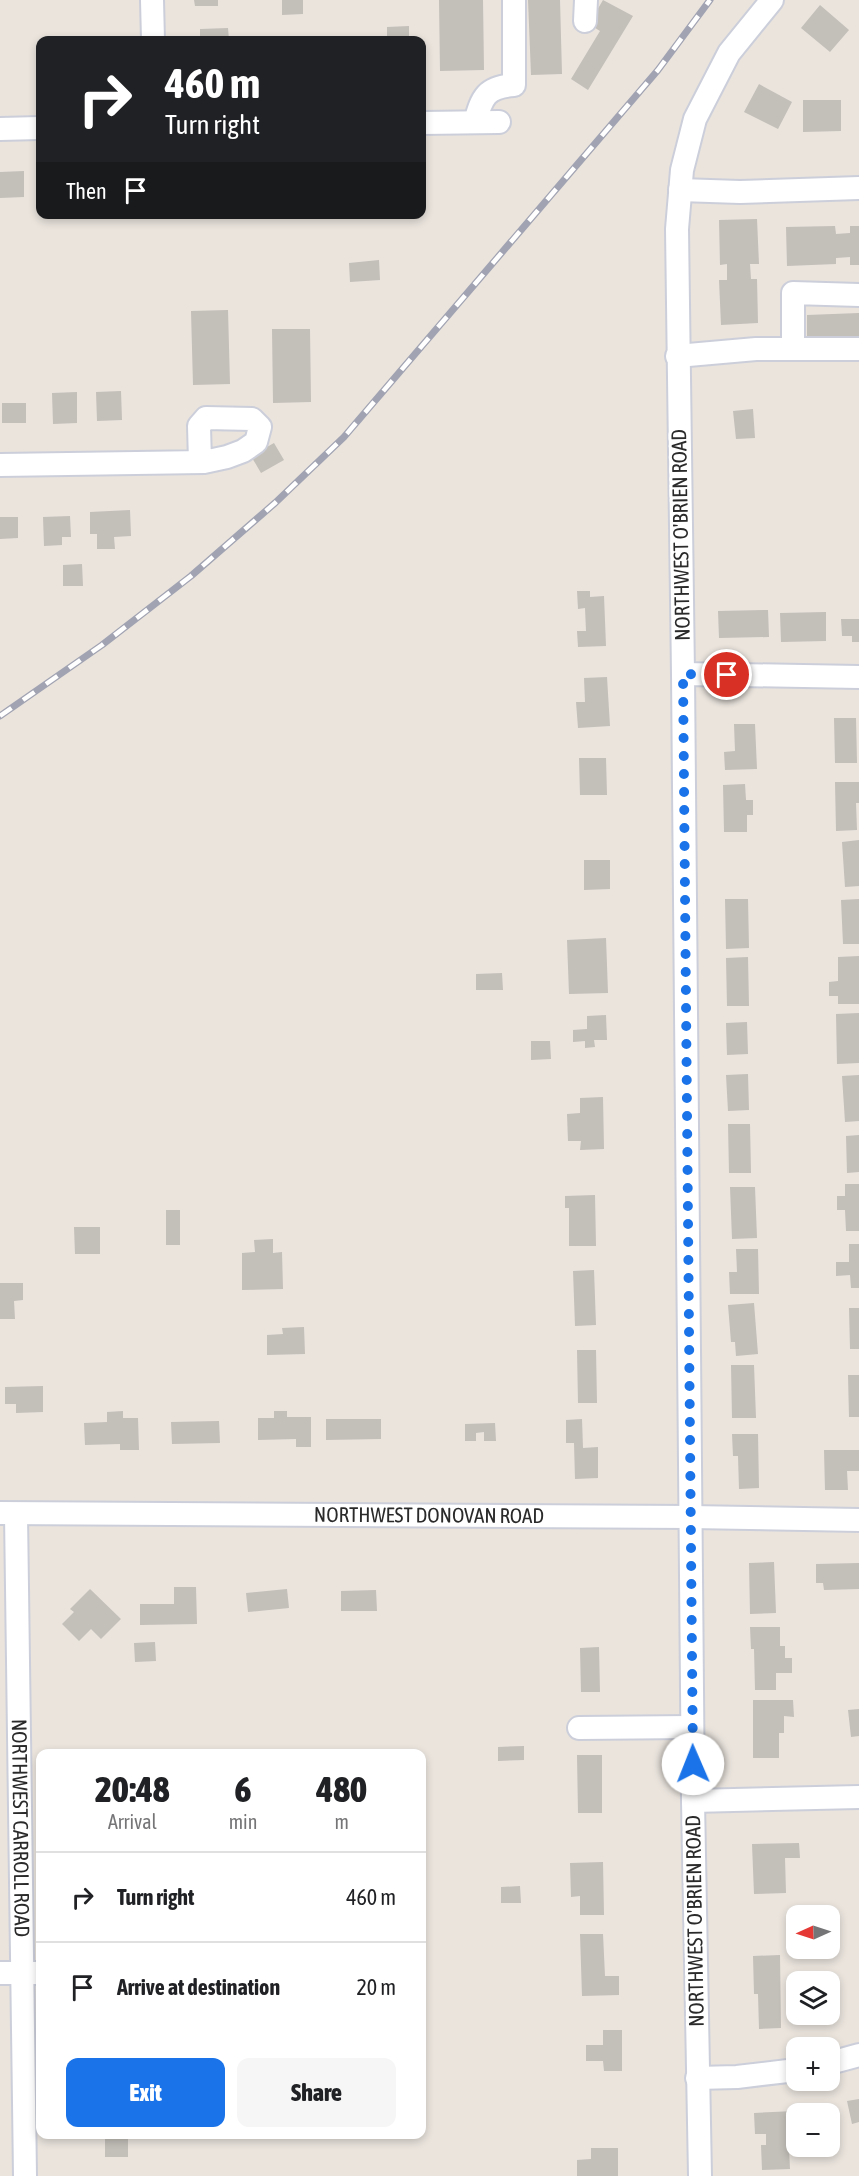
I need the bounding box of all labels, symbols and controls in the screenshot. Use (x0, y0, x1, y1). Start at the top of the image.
text: 460 m (165, 59, 260, 107)
icon: right (66, 60, 144, 138)
text: Turn right (165, 109, 260, 140)
icon: arrive (119, 174, 152, 207)
text: Then (66, 178, 107, 204)
street label: NORTHWEST O'BRIEN ROAD (666, 429, 694, 641)
pin (701, 649, 752, 700)
icon: arrive (710, 658, 743, 691)
street label: NORTHWEST DONOVAN ROAD (314, 1502, 544, 1527)
street label: NORTHWEST CARROLL ROAD (8, 1719, 35, 1937)
position arrow (661, 1732, 725, 1796)
text: 20:48 (95, 1768, 170, 1810)
text: 6 (235, 1768, 251, 1810)
text: 480 (316, 1768, 367, 1810)
text: Arrival (108, 1810, 157, 1833)
text: min (229, 1810, 257, 1833)
text: m (334, 1810, 349, 1833)
street label: NORTHWEST O'BRIEN ROAD (680, 1815, 708, 2027)
icon: right (66, 1881, 99, 1914)
text: Turn right (117, 1884, 194, 1910)
text: 460 m (346, 1884, 396, 1910)
north arrow (786, 1905, 840, 1959)
map controls (786, 1905, 840, 2157)
icon: arrive (66, 1971, 99, 2004)
button: layers (786, 1971, 840, 2025)
text: Arrive at destination (117, 1974, 280, 2000)
text: 20 m (356, 1974, 396, 2000)
button: + (786, 2037, 840, 2091)
button: Exit (66, 2058, 225, 2127)
button: Share (237, 2058, 396, 2127)
button: − (786, 2103, 840, 2157)

